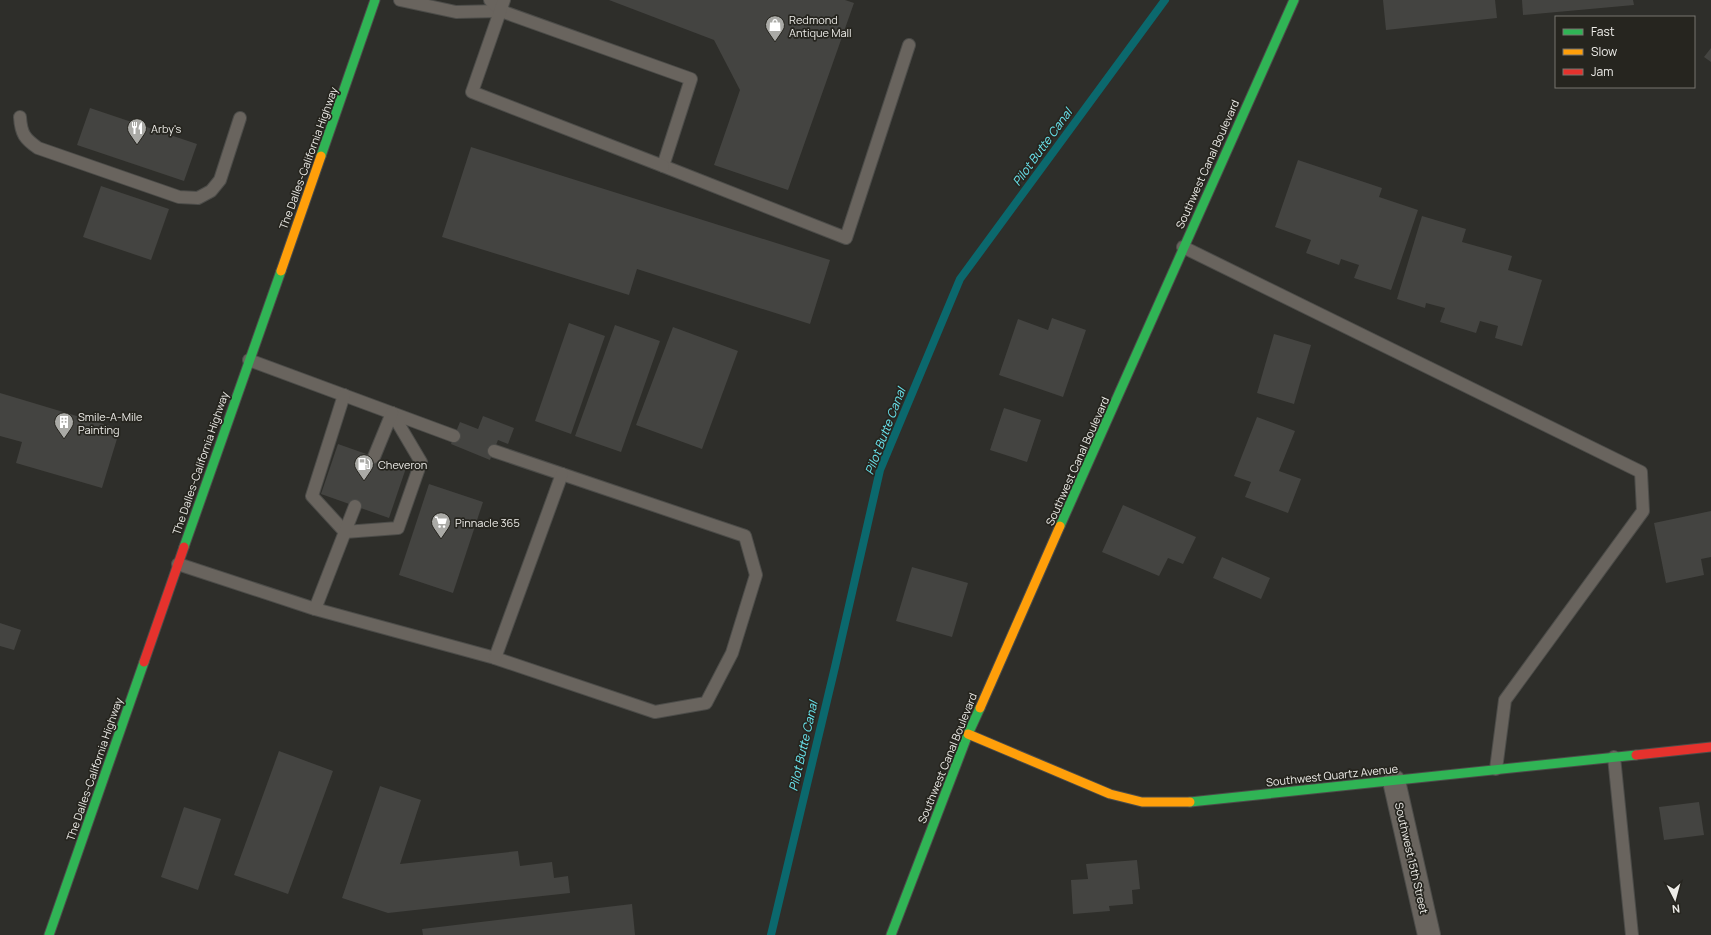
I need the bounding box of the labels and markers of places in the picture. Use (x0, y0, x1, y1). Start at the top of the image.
place label: Redmond Antique Mall (789, 12, 852, 40)
shop icon: Redmond Antique Mall (764, 14, 786, 42)
restaurant icon: Arby's (126, 117, 148, 145)
place label: Arby's (151, 121, 181, 136)
place label: Smile-A-Mile Painting (78, 409, 143, 437)
building icon: Smile-A-Mile Painting (53, 411, 75, 439)
fuel station icon: Cheveron (353, 453, 375, 481)
place label: Cheveron (378, 457, 427, 472)
supermarket icon: Pinnacle 365 (430, 511, 452, 539)
place label: Pinnacle 365 (455, 515, 520, 530)

